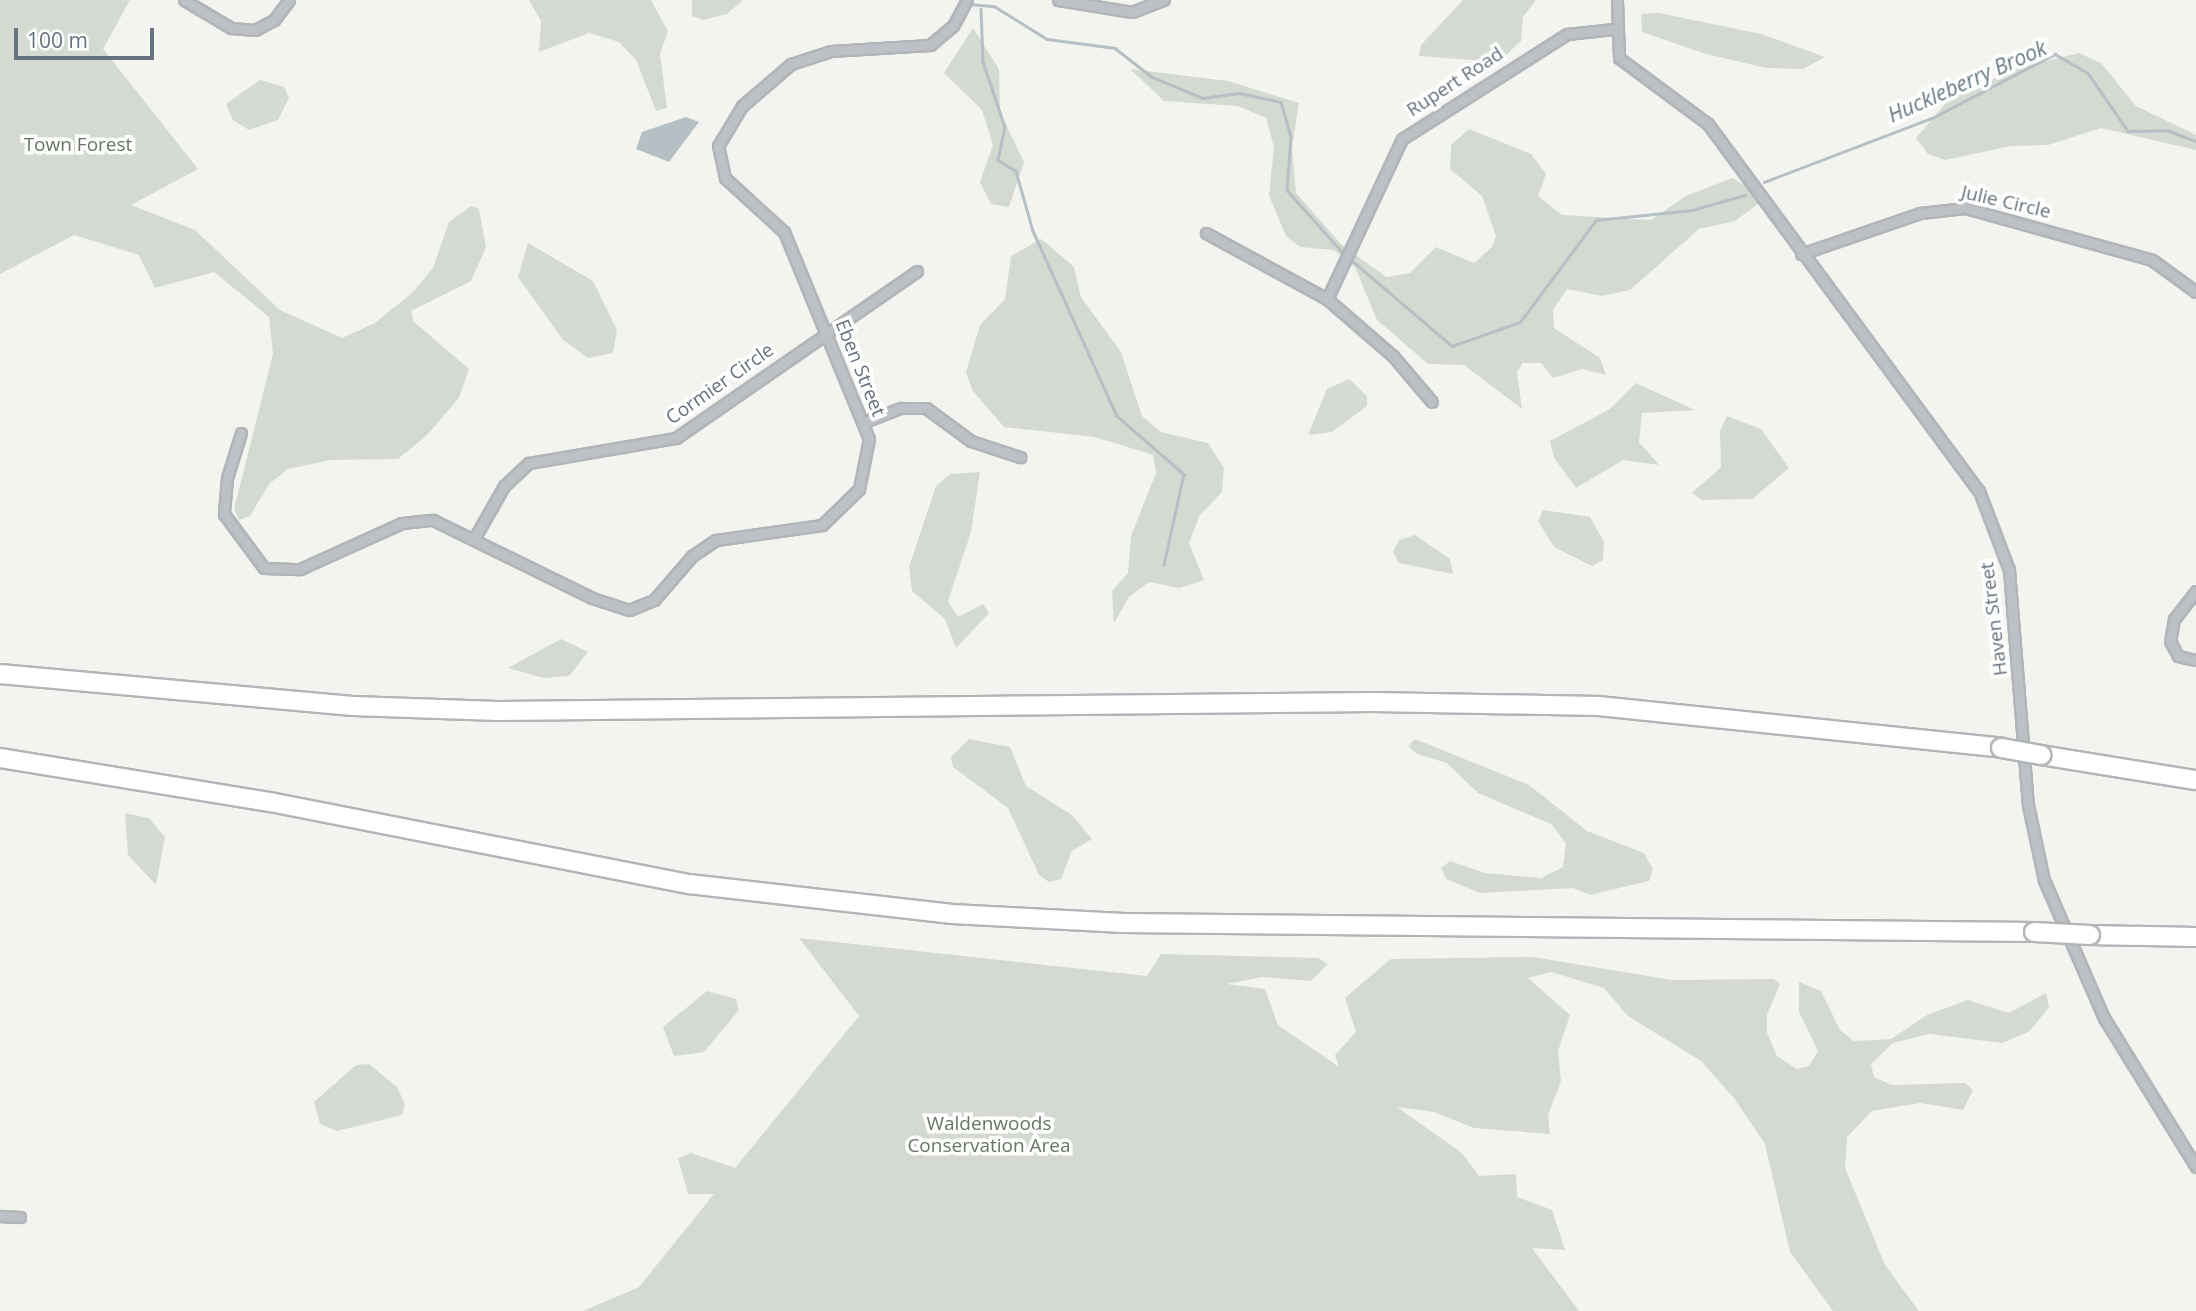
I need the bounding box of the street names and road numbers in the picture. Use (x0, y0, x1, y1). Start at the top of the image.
street label: Rupert Road (1402, 42, 1508, 122)
street label: Julie Circle (1959, 181, 2053, 223)
street label: Eben Street (830, 316, 890, 420)
street label: Cormier Circle (662, 339, 778, 429)
street label: Haven Street (1976, 561, 2012, 677)

